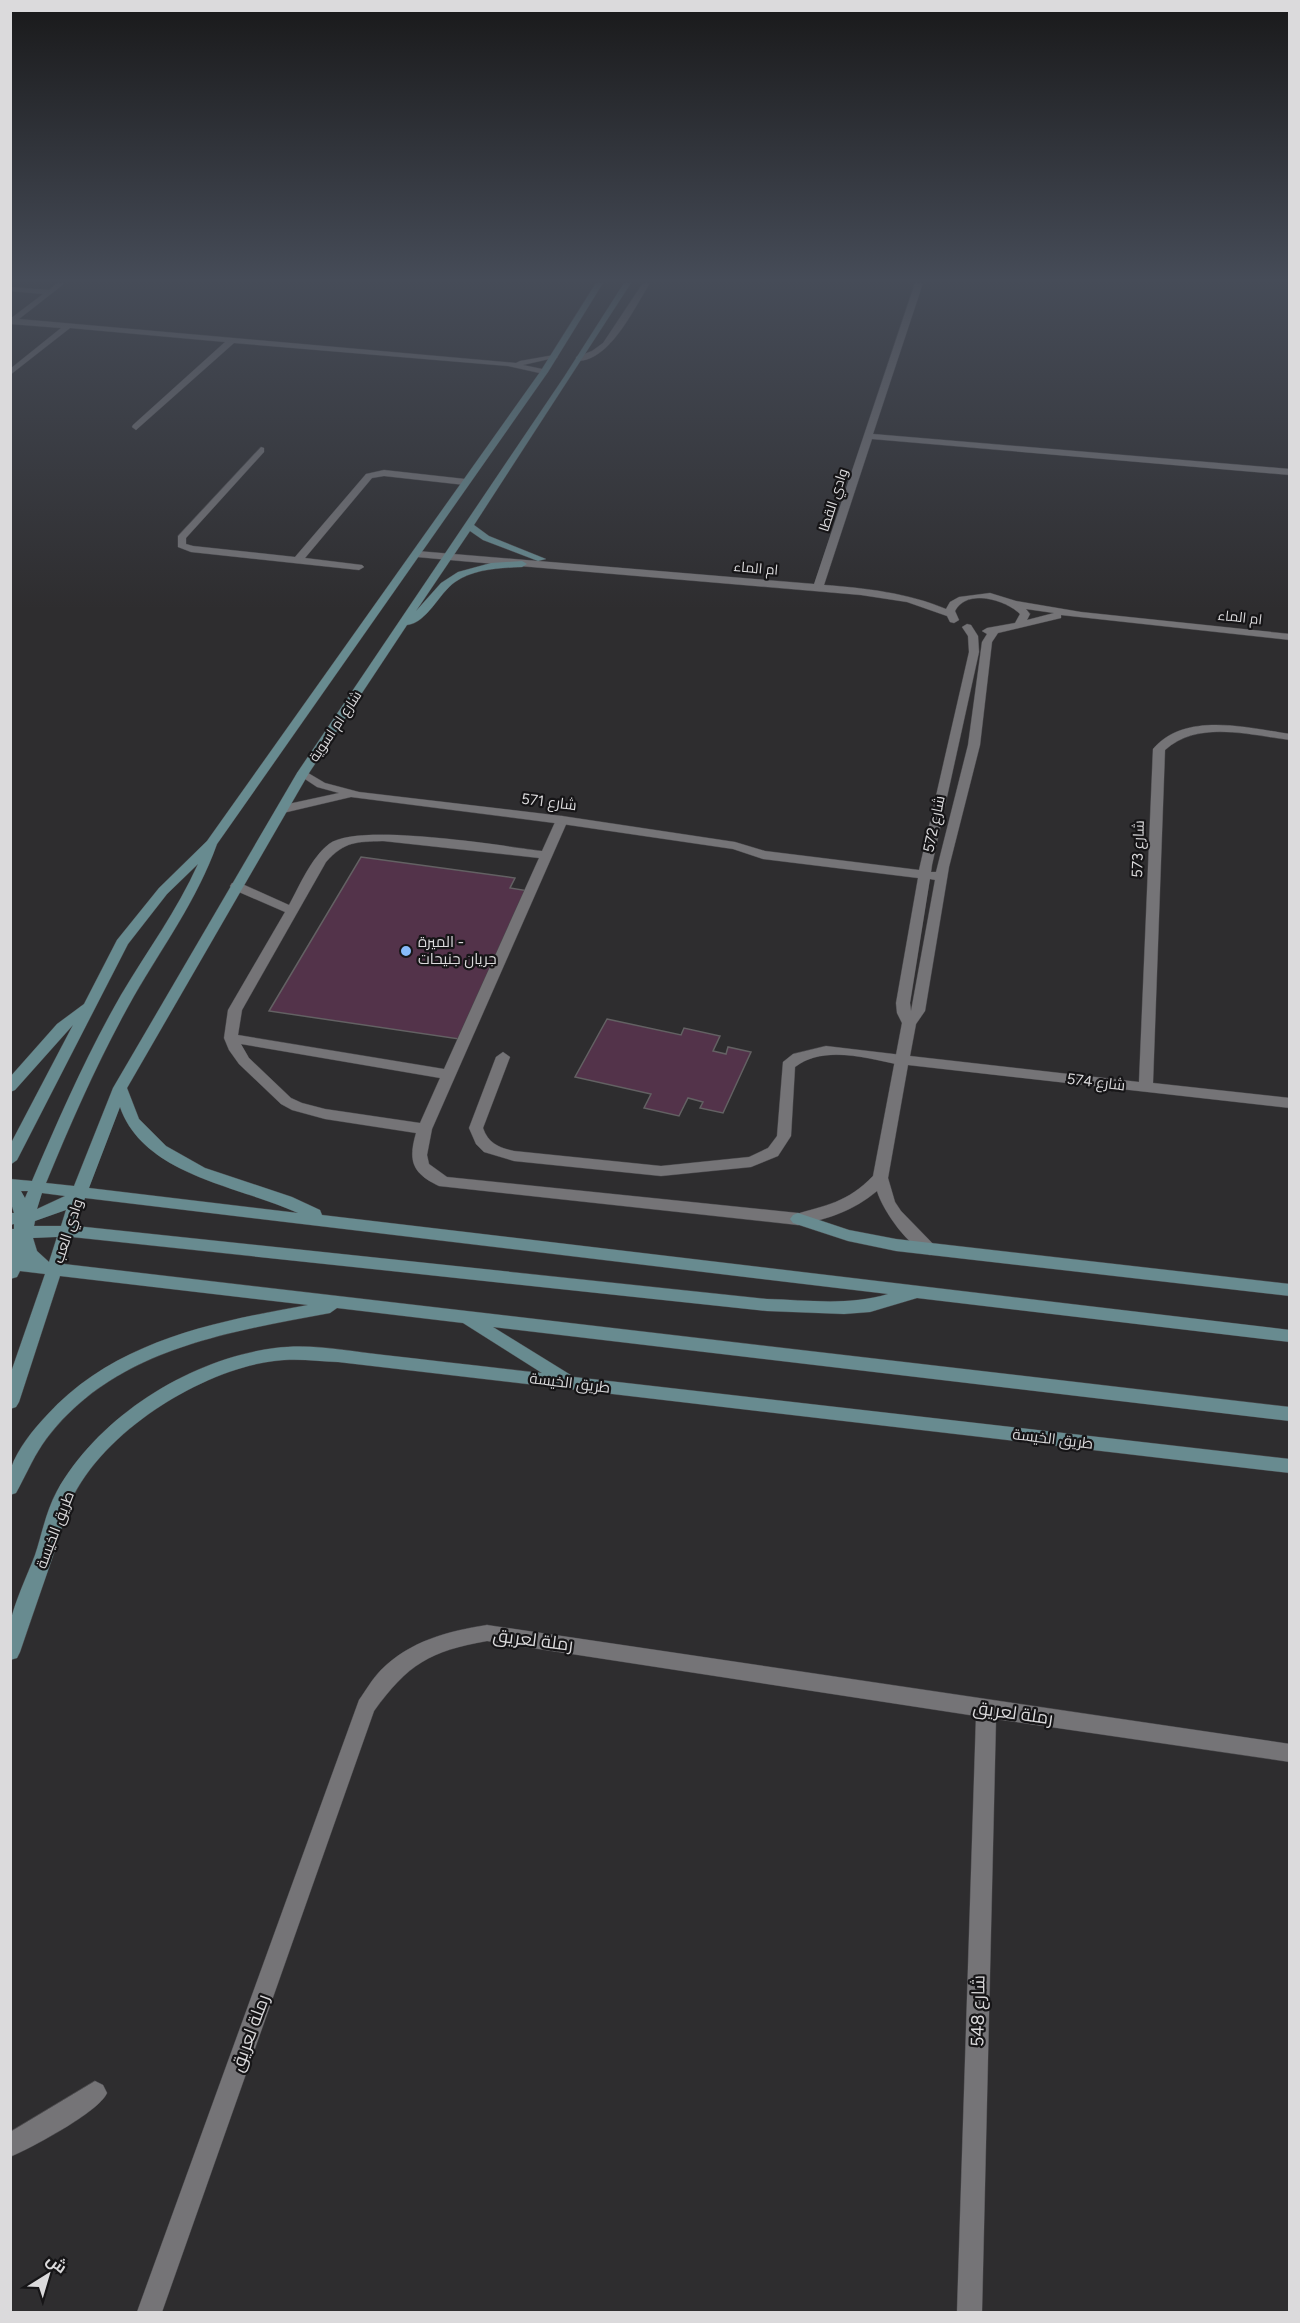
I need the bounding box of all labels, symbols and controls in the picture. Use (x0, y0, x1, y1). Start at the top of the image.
street label: وادي القطا (815, 466, 855, 535)
street label: ام الماء (733, 558, 779, 580)
street label: ام الماء (1217, 607, 1263, 629)
street label: شارع ام اسوية (305, 688, 366, 766)
street label: شارع 571 (520, 790, 578, 816)
street label: شارع 572 (919, 794, 951, 855)
street label: شارع 573 (1128, 820, 1150, 878)
place label: الميرة - جريان جنيحات (418, 933, 497, 969)
marker: الميرة - جريان جنيحات (399, 944, 413, 958)
street label: شارع 574 (1065, 1069, 1126, 1096)
street label: وادي العب (49, 1197, 90, 1266)
street label: طريق الخيسة (528, 1369, 611, 1398)
street label: طريق الخيسة (1011, 1425, 1094, 1454)
street label: طريق الخيسة (32, 1489, 79, 1571)
street label: رملة لعريق (491, 1624, 574, 1657)
street label: رملة لعريق (971, 1696, 1055, 1731)
street label: شارع 548 (966, 1975, 991, 2047)
street label: رملة لعريق (226, 1991, 275, 2075)
north arrow (18, 2245, 78, 2305)
text: ش (43, 2250, 71, 2277)

